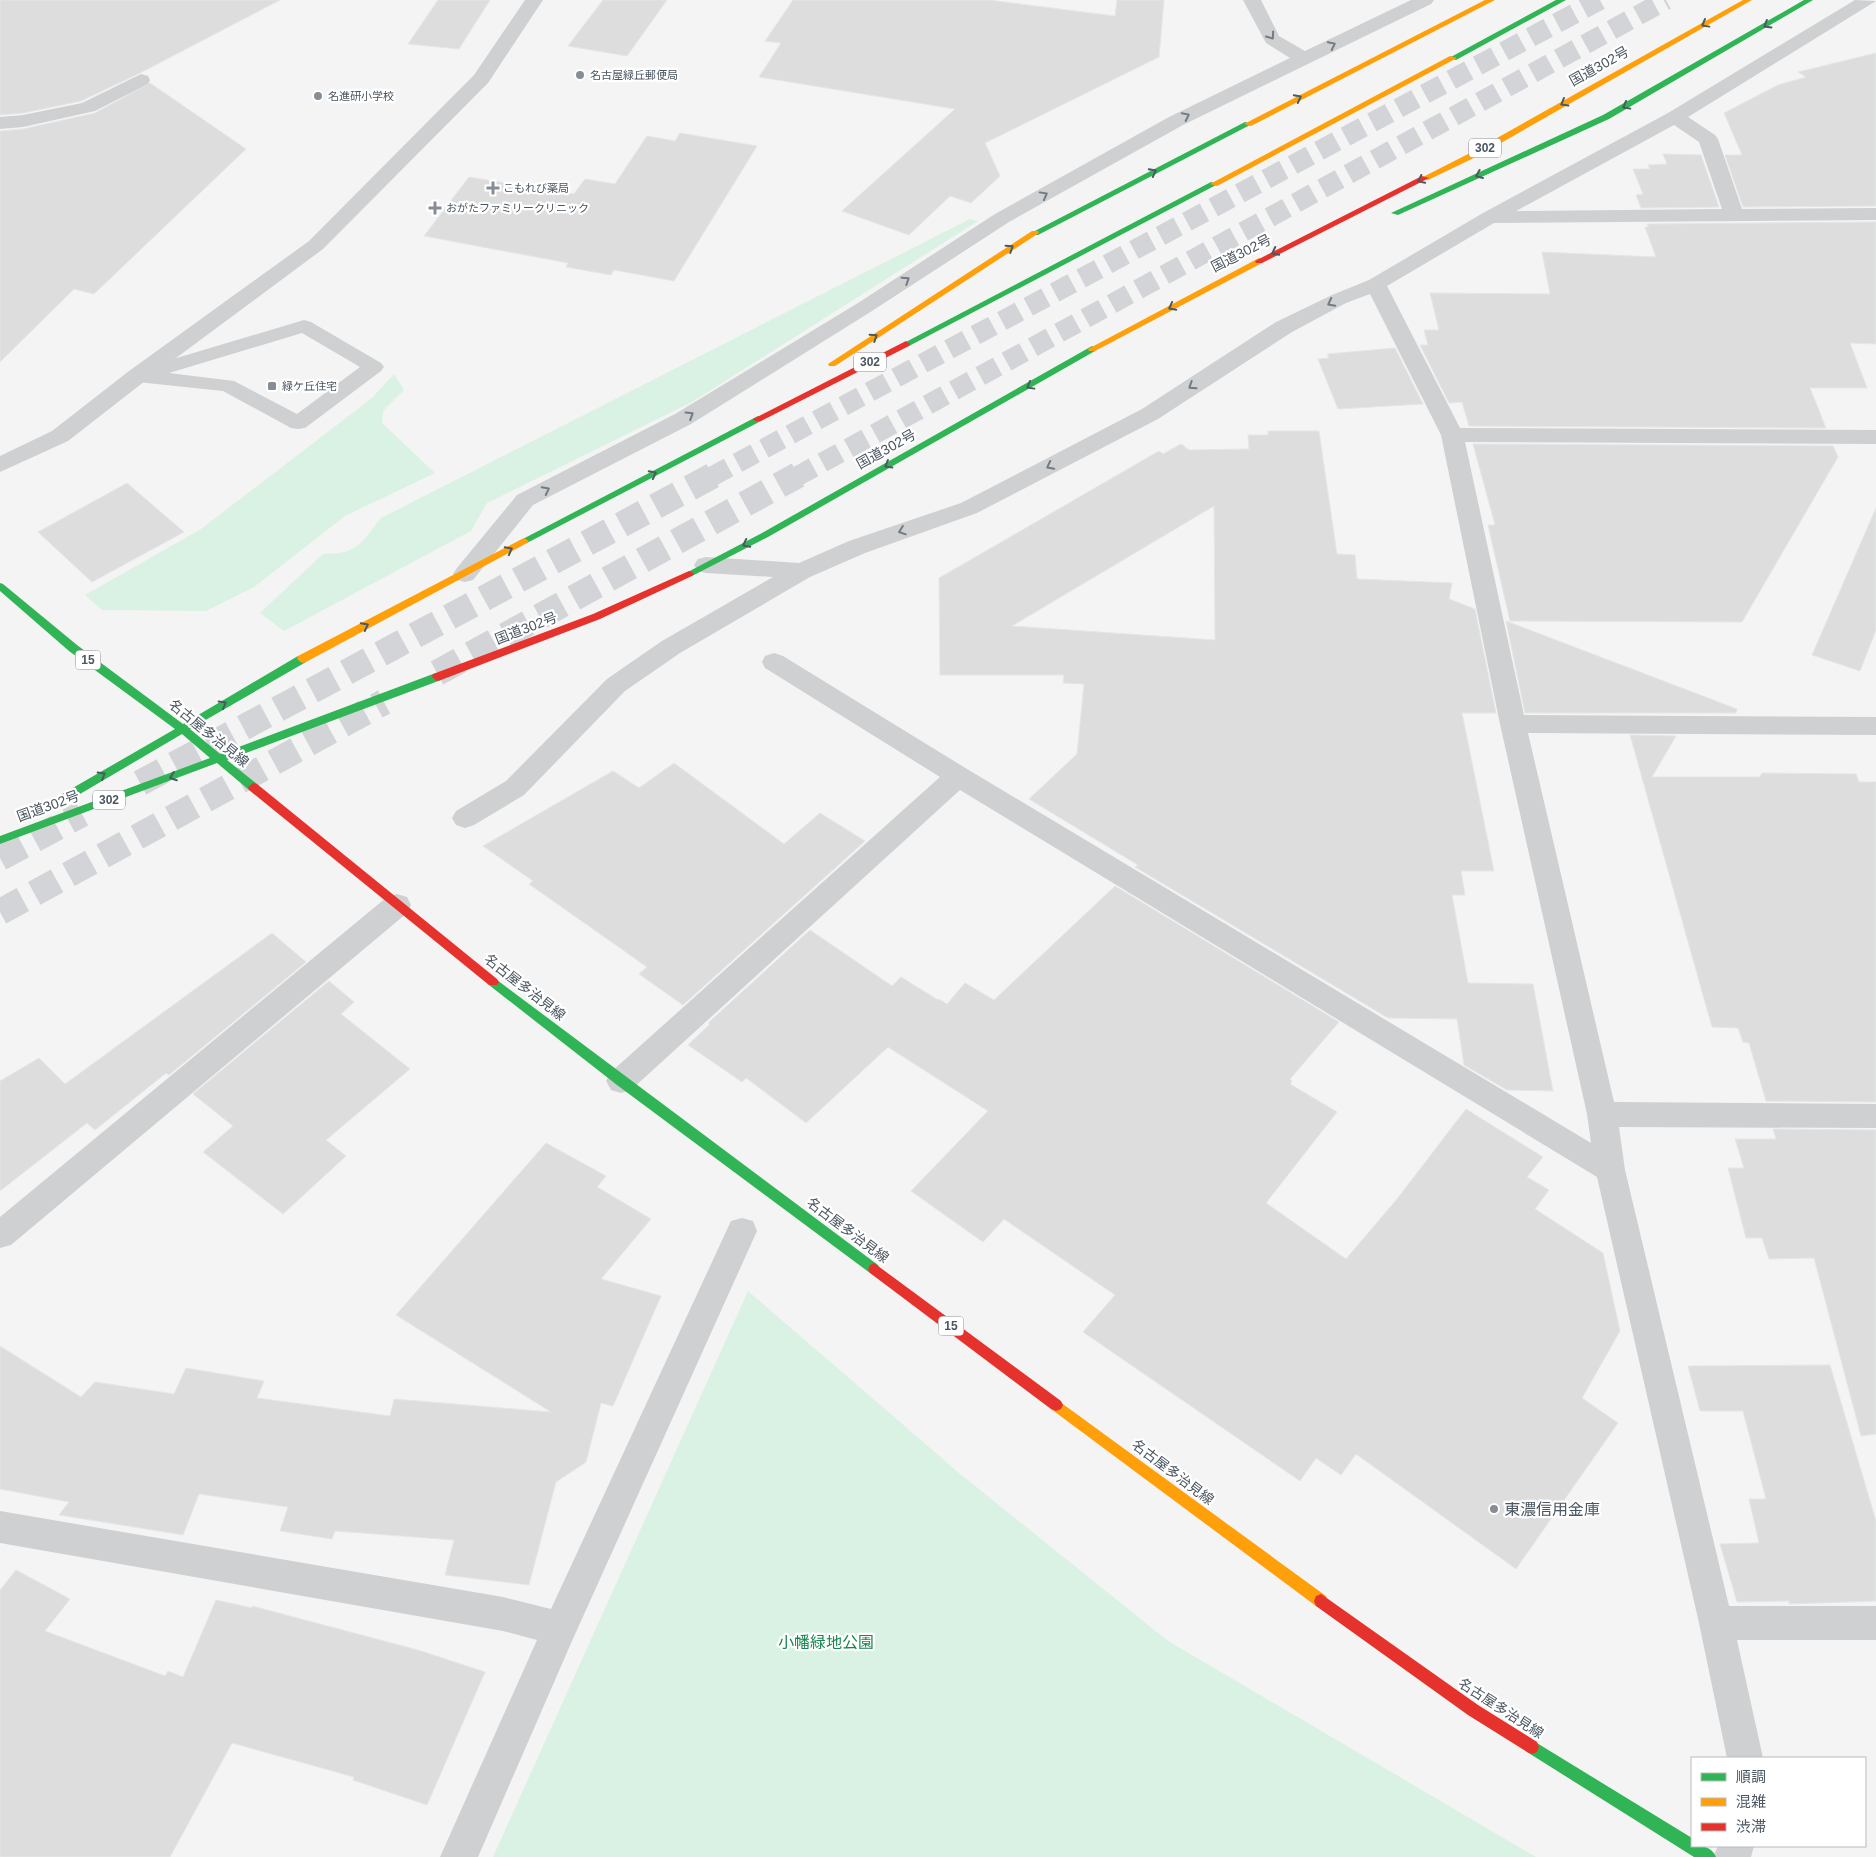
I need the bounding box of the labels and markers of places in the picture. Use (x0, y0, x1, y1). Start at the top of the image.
marker: 名古屋緑丘郵便局 (574, 69, 586, 81)
place label: 名古屋緑丘郵便局 (590, 69, 678, 81)
marker: 名進研小学校 (312, 90, 324, 102)
place label: 名進研小学校 (328, 90, 394, 102)
marker: こもれび薬局 (487, 182, 499, 194)
place label: こもれび薬局 (503, 182, 569, 194)
marker: おがたファミリークリニック (428, 201, 442, 215)
place label: おがたファミリークリニック (446, 202, 589, 214)
marker: 緑ケ丘住宅 (266, 380, 278, 392)
place label: 緑ケ丘住宅 (282, 380, 337, 392)
place label: 東濃信用金庫 (1504, 1501, 1600, 1518)
marker: 東濃信用金庫 (1488, 1503, 1500, 1515)

